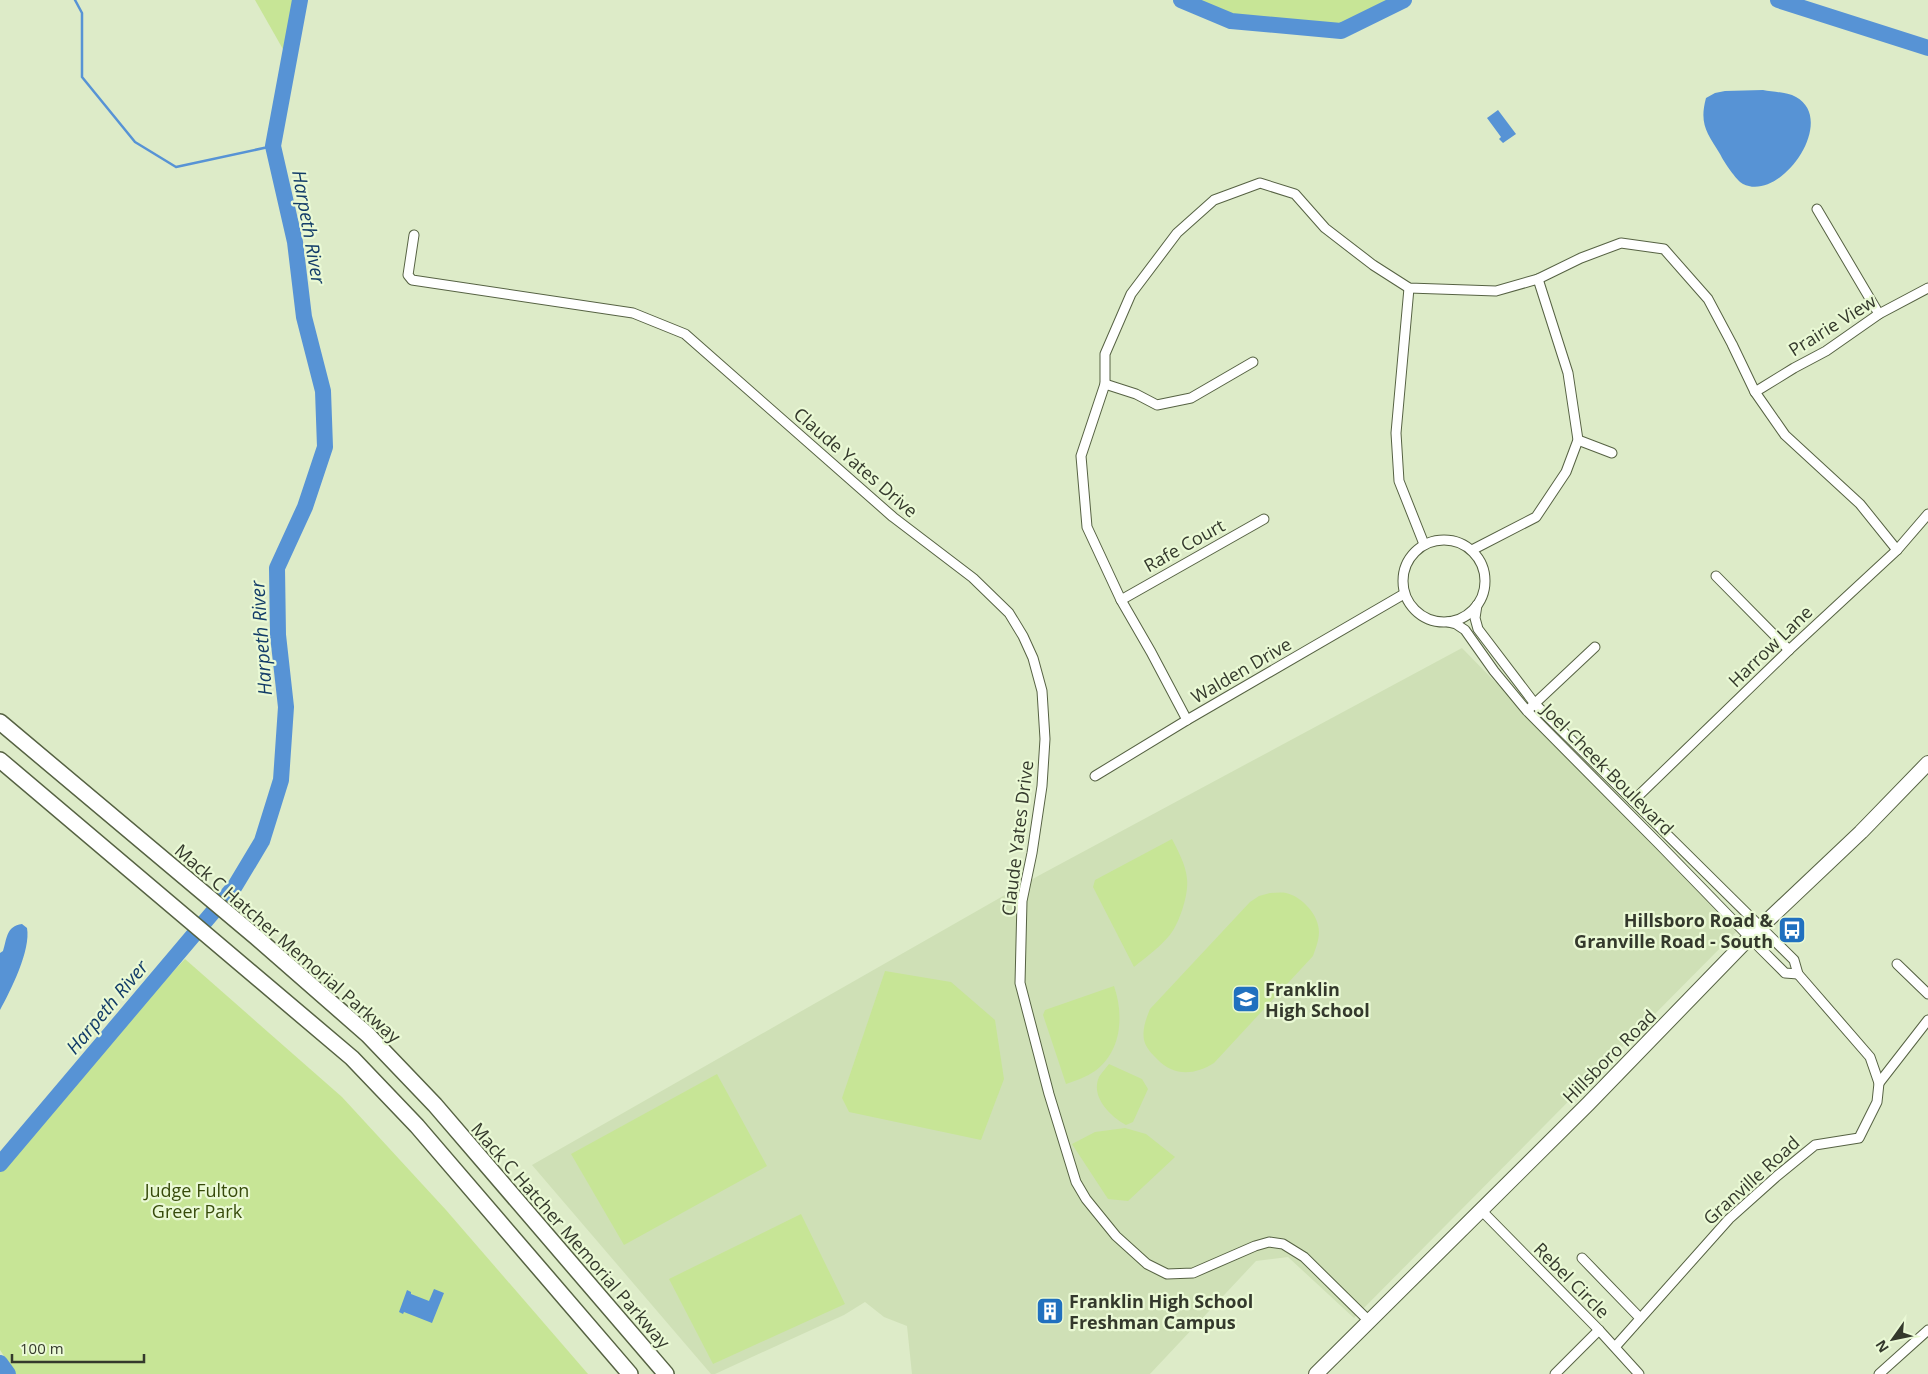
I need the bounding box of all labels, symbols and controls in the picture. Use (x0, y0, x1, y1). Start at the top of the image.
water label: Harpeth River (286, 168, 332, 287)
street label: Prairie View (1784, 289, 1880, 361)
street label: Claude Yates Drive (789, 402, 923, 522)
street label: Rafe Court (1139, 513, 1229, 577)
water label: Harpeth River (244, 578, 278, 696)
street label: Harrow Lane (1723, 600, 1817, 692)
street label: Walden Drive (1186, 632, 1296, 708)
street label: Joel Cheek Boulevard (1535, 696, 1679, 840)
street label: Claude Yates Drive (996, 759, 1038, 917)
street label: Mack C Hatcher Memorial Parkway (170, 838, 407, 1048)
place label: Hillsboro Road & Granville Road - South (1574, 908, 1773, 953)
bus stop icon: Hillsboro Road & Granville Road - South (1777, 915, 1807, 945)
water label: Harpeth River (60, 953, 155, 1059)
place label: Franklin High School (1265, 977, 1370, 1022)
school or university icon: Franklin High School (1231, 984, 1261, 1014)
street label: Hillsboro Road (1557, 1004, 1661, 1108)
street label: Mack C Hatcher Memorial Parkway (466, 1117, 676, 1354)
street label: Granville Road (1698, 1130, 1804, 1230)
park label: Judge Fulton Greer Park (143, 1178, 249, 1223)
street label: Rebel Circle (1529, 1237, 1615, 1323)
place label: Franklin High School Freshman Campus (1069, 1289, 1253, 1334)
building icon: Franklin High School Freshman Campus (1035, 1296, 1065, 1326)
north arrow (1868, 1314, 1918, 1364)
scale bar (12, 1332, 145, 1364)
text: N (1871, 1336, 1893, 1356)
text: 100 m (20, 1338, 64, 1358)

